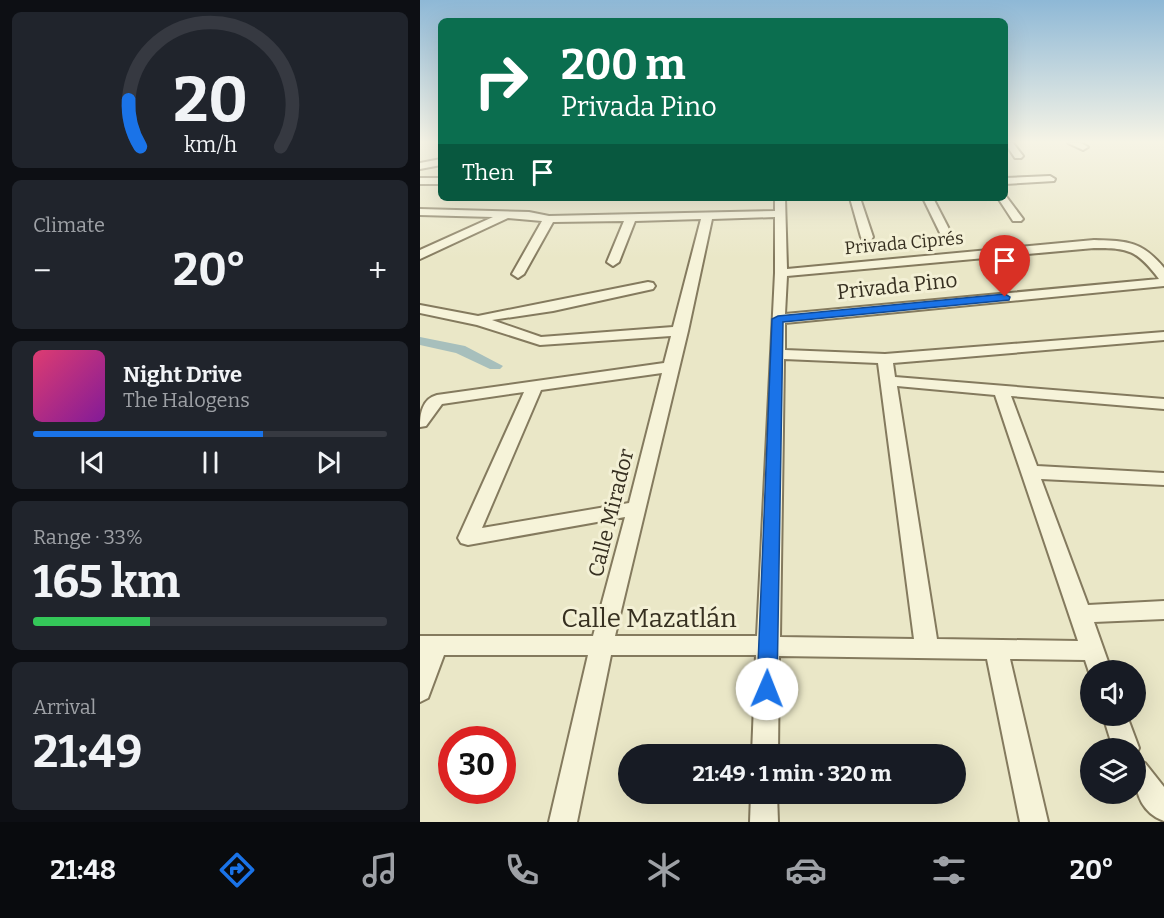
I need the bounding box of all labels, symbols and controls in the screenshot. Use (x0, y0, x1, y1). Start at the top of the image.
text: 200 m (561, 40, 686, 90)
icon: right (462, 42, 540, 120)
text: 20 (173, 63, 247, 138)
text: Privada Pino (561, 91, 717, 123)
text: km/h (183, 132, 237, 158)
icon: arrive (526, 156, 559, 189)
text: Then (462, 159, 514, 186)
text: Climate (33, 213, 105, 237)
street label: Privada Ciprés (844, 227, 964, 259)
pin (979, 235, 1030, 297)
text: 20° (173, 243, 246, 297)
icon: arrive (988, 244, 1021, 277)
text: − (33, 251, 51, 291)
text: + (368, 251, 387, 291)
street label: Privada Pino (835, 267, 959, 305)
text: Night Drive (123, 361, 242, 388)
text: The Halogens (123, 388, 250, 412)
icon: previous (76, 446, 109, 479)
icon: pause (194, 446, 227, 479)
icon: next (312, 446, 345, 479)
street label: Calle Mirador (583, 446, 639, 580)
text: Range · 33% (33, 525, 143, 549)
text: 165 km (33, 555, 180, 609)
street label: Calle Mazatlán (561, 603, 737, 634)
position arrow (735, 657, 799, 721)
map controls (1080, 660, 1146, 804)
button: sound (1080, 660, 1146, 726)
text: Arrival (33, 695, 96, 719)
text: 21:49 (33, 725, 142, 779)
speed limit sign: 30 (438, 726, 516, 804)
button: layers (1080, 738, 1146, 804)
text: 21:49 · 1 min · 320 m (692, 760, 892, 787)
icon: directions (216, 849, 258, 891)
icon: music (359, 849, 401, 891)
icon: phone (501, 849, 543, 891)
icon: climate (643, 849, 685, 891)
icon: car (785, 849, 827, 891)
icon: filters (928, 849, 970, 891)
text: 21:48 (50, 854, 116, 886)
text: 20° (1070, 854, 1114, 886)

